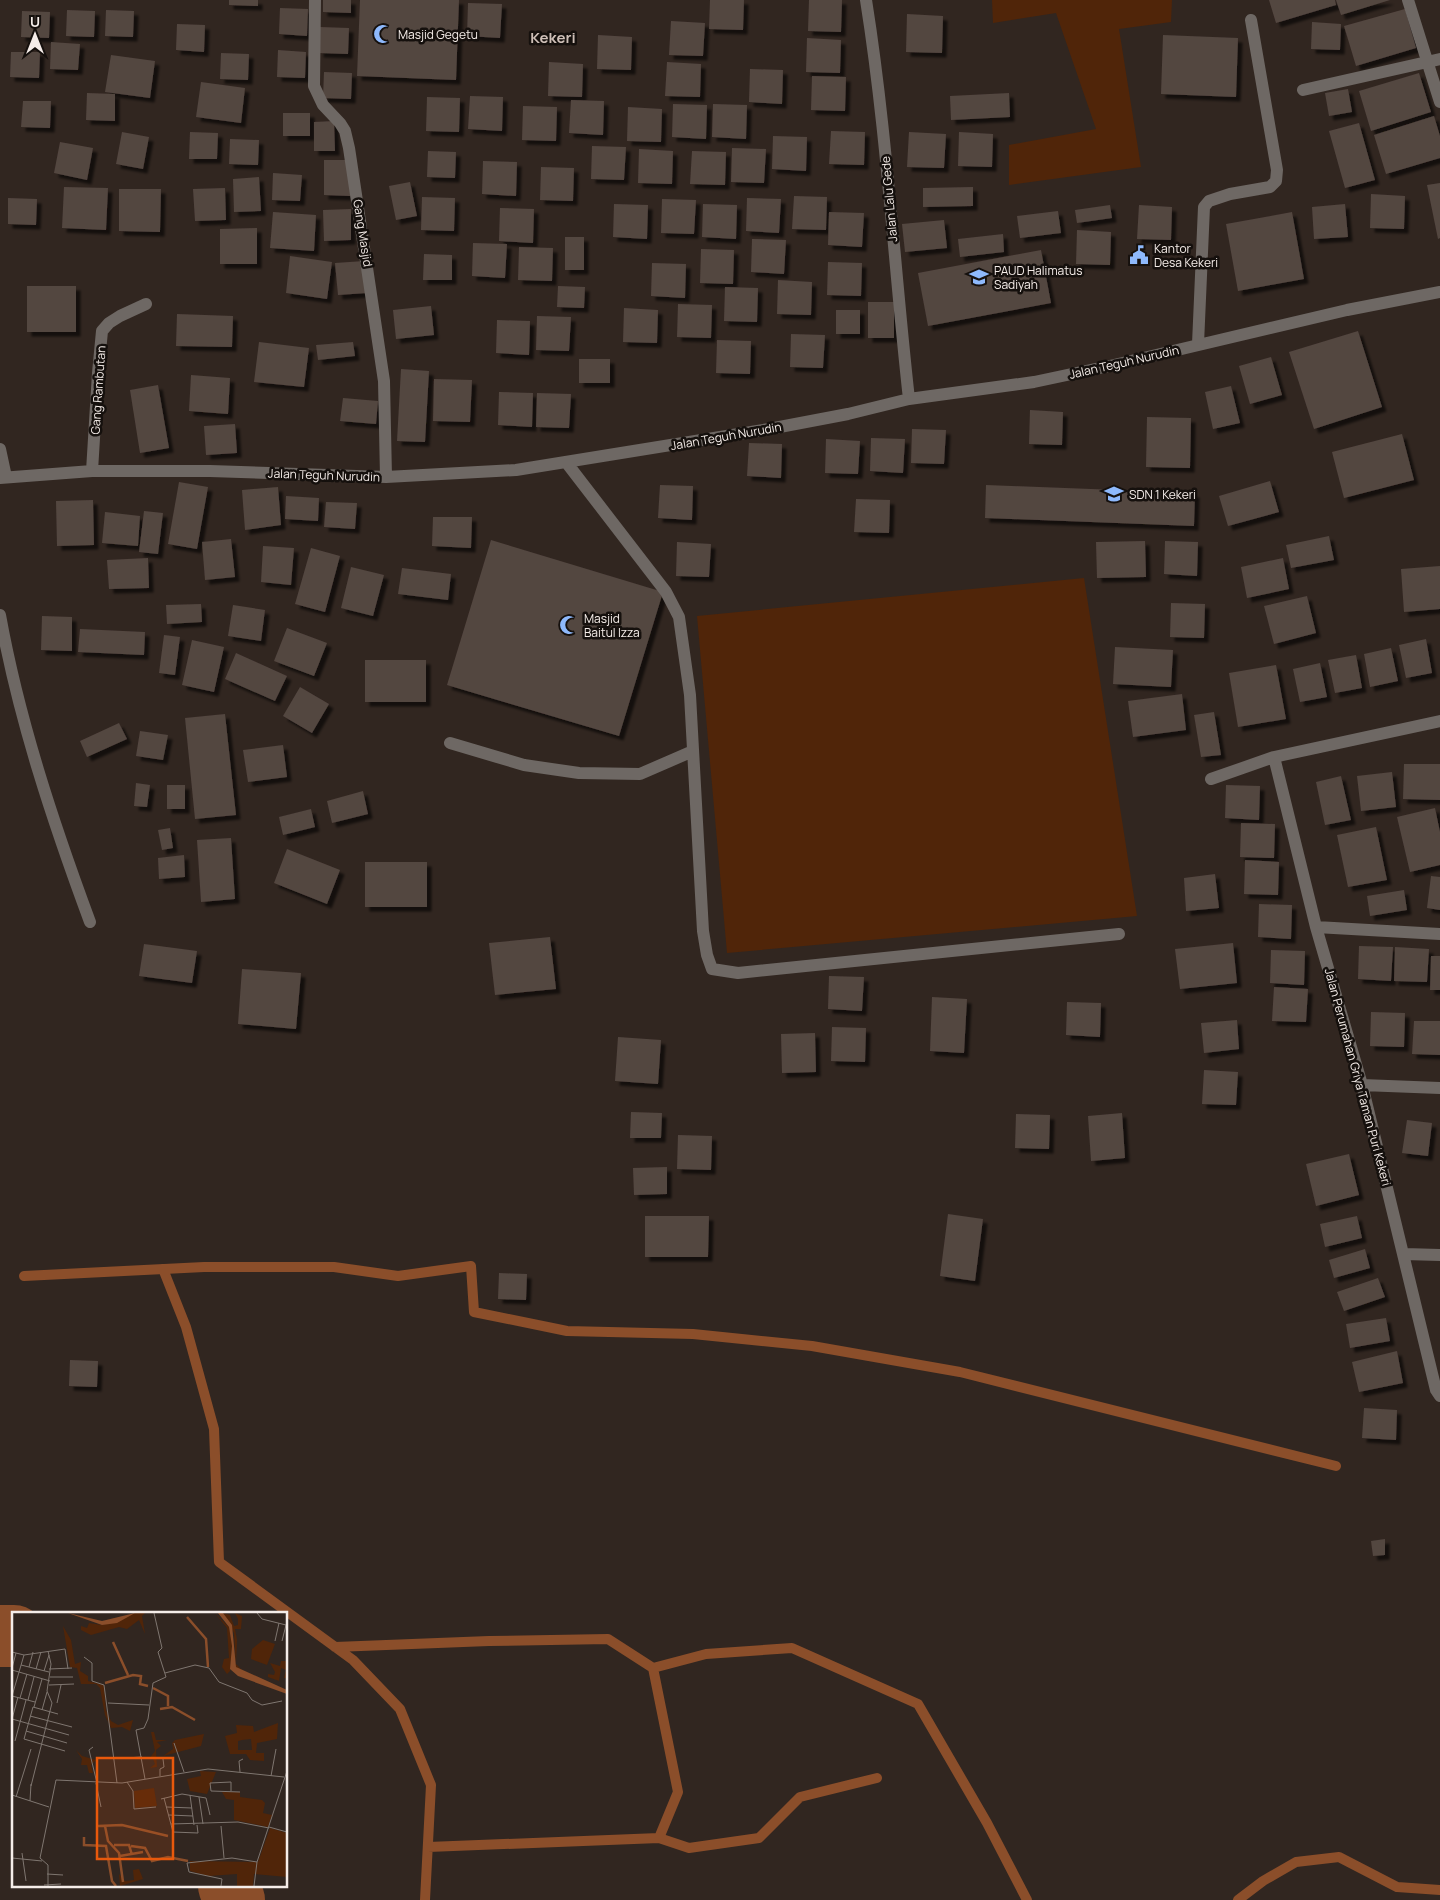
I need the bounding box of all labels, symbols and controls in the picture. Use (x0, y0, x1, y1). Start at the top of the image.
north arrow (10, 10, 60, 60)
text: U (30, 12, 40, 31)
mosque icon: Masjid Gegetu (372, 23, 394, 45)
place label: Masjid Gegetu (398, 26, 478, 43)
district label: Kekeri (530, 27, 576, 48)
street label: Jalan Lalu Gede (877, 155, 901, 243)
street label: Gang Masjid (349, 198, 377, 268)
place label: Kantor Desa Kekeri (1154, 240, 1218, 271)
public building icon: Kantor Desa Kekeri (1128, 244, 1150, 266)
place label: PAUD Halimatus Sadiyah (994, 262, 1082, 293)
school or university icon: PAUD Halimatus Sadiyah (968, 266, 990, 288)
street label: Jalan Teguh Nurudin (1068, 341, 1180, 383)
street label: Gang Rambutan (86, 345, 110, 435)
street label: Jalan Teguh Nurudin (669, 418, 783, 454)
street label: Jalan Teguh Nurudin (268, 465, 380, 485)
school or university icon: SDN 1 Kekeri (1103, 483, 1125, 505)
place label: SDN 1 Kekeri (1129, 486, 1196, 503)
place label: Masjid Baitul Izza (584, 610, 640, 641)
mosque icon: Masjid Baitul Izza (558, 614, 580, 636)
street label: Jalan Perumahan Griya Taman Puri Kekeri (1321, 966, 1395, 1188)
inset map (12, 1612, 288, 1888)

